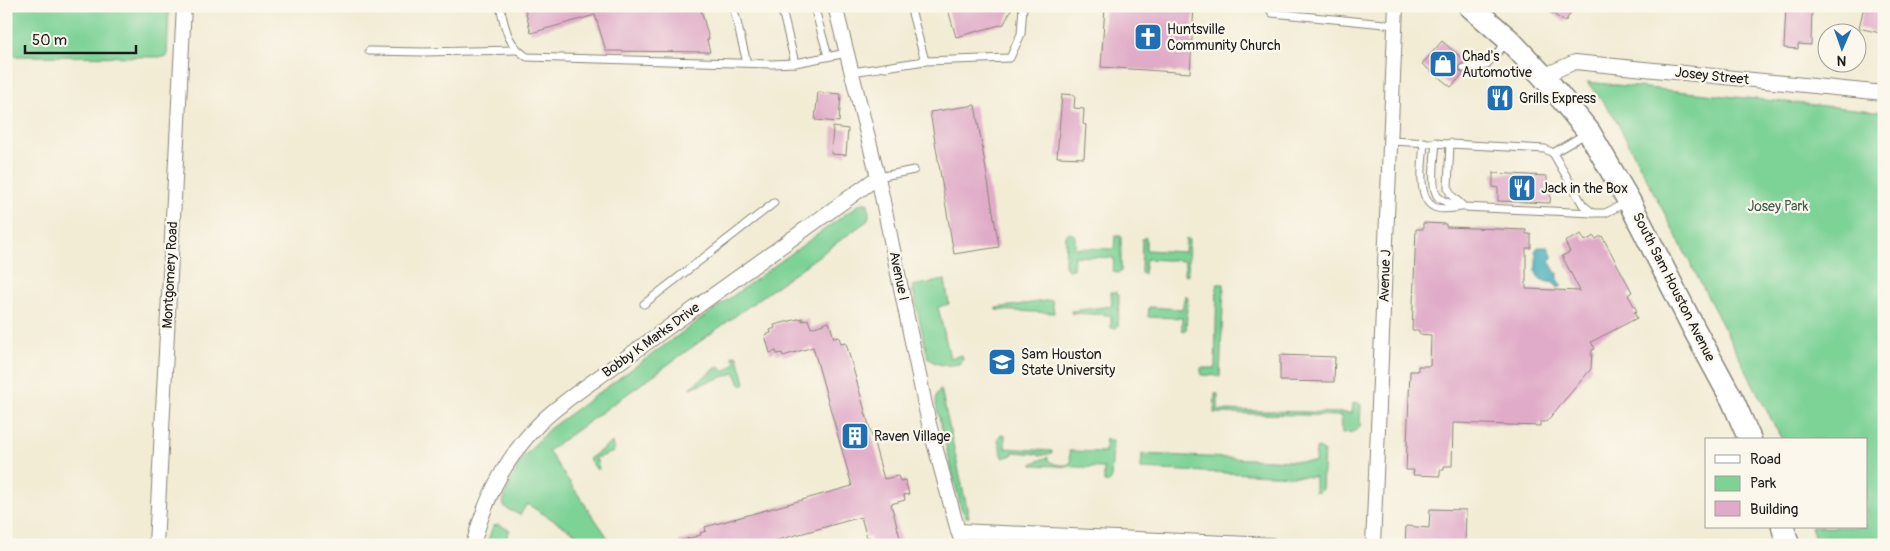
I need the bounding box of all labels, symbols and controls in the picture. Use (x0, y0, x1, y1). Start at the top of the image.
place label: Huntsville Community Church (1167, 21, 1281, 54)
scale bar (25, 22, 136, 54)
church icon: Huntsville Community Church (1133, 22, 1163, 52)
north arrow (1818, 22, 1868, 72)
text: 50 m (32, 31, 67, 50)
place label: Chad's Automotive (1462, 48, 1532, 81)
shop icon: Chad's Automotive (1428, 49, 1458, 79)
text: N (1837, 52, 1847, 69)
street label: Josey Street (1674, 64, 1750, 88)
restaurant icon: Grills Express (1485, 83, 1515, 113)
place label: Grills Express (1519, 90, 1597, 107)
restaurant icon: Jack in the Box (1507, 173, 1537, 203)
place label: Jack in the Box (1541, 180, 1628, 197)
park label: Josey Park (1748, 198, 1809, 215)
street label: South Sam Houston Avenue (1629, 210, 1719, 364)
street label: Montgomery Road (159, 221, 181, 329)
street label: Avenue J (1376, 249, 1394, 303)
street label: Avenue I (885, 250, 913, 302)
street label: Bobby K Marks Drive (599, 299, 703, 381)
place label: Sam Houston State University (1021, 346, 1115, 379)
school or university icon: Sam Houston State University (987, 347, 1017, 377)
building icon: Raven Village (840, 421, 870, 451)
place label: Raven Village (874, 428, 951, 445)
legend (1705, 438, 1868, 528)
text: Road (1750, 450, 1781, 469)
text: Park (1750, 474, 1777, 493)
text: Building (1750, 500, 1798, 519)

